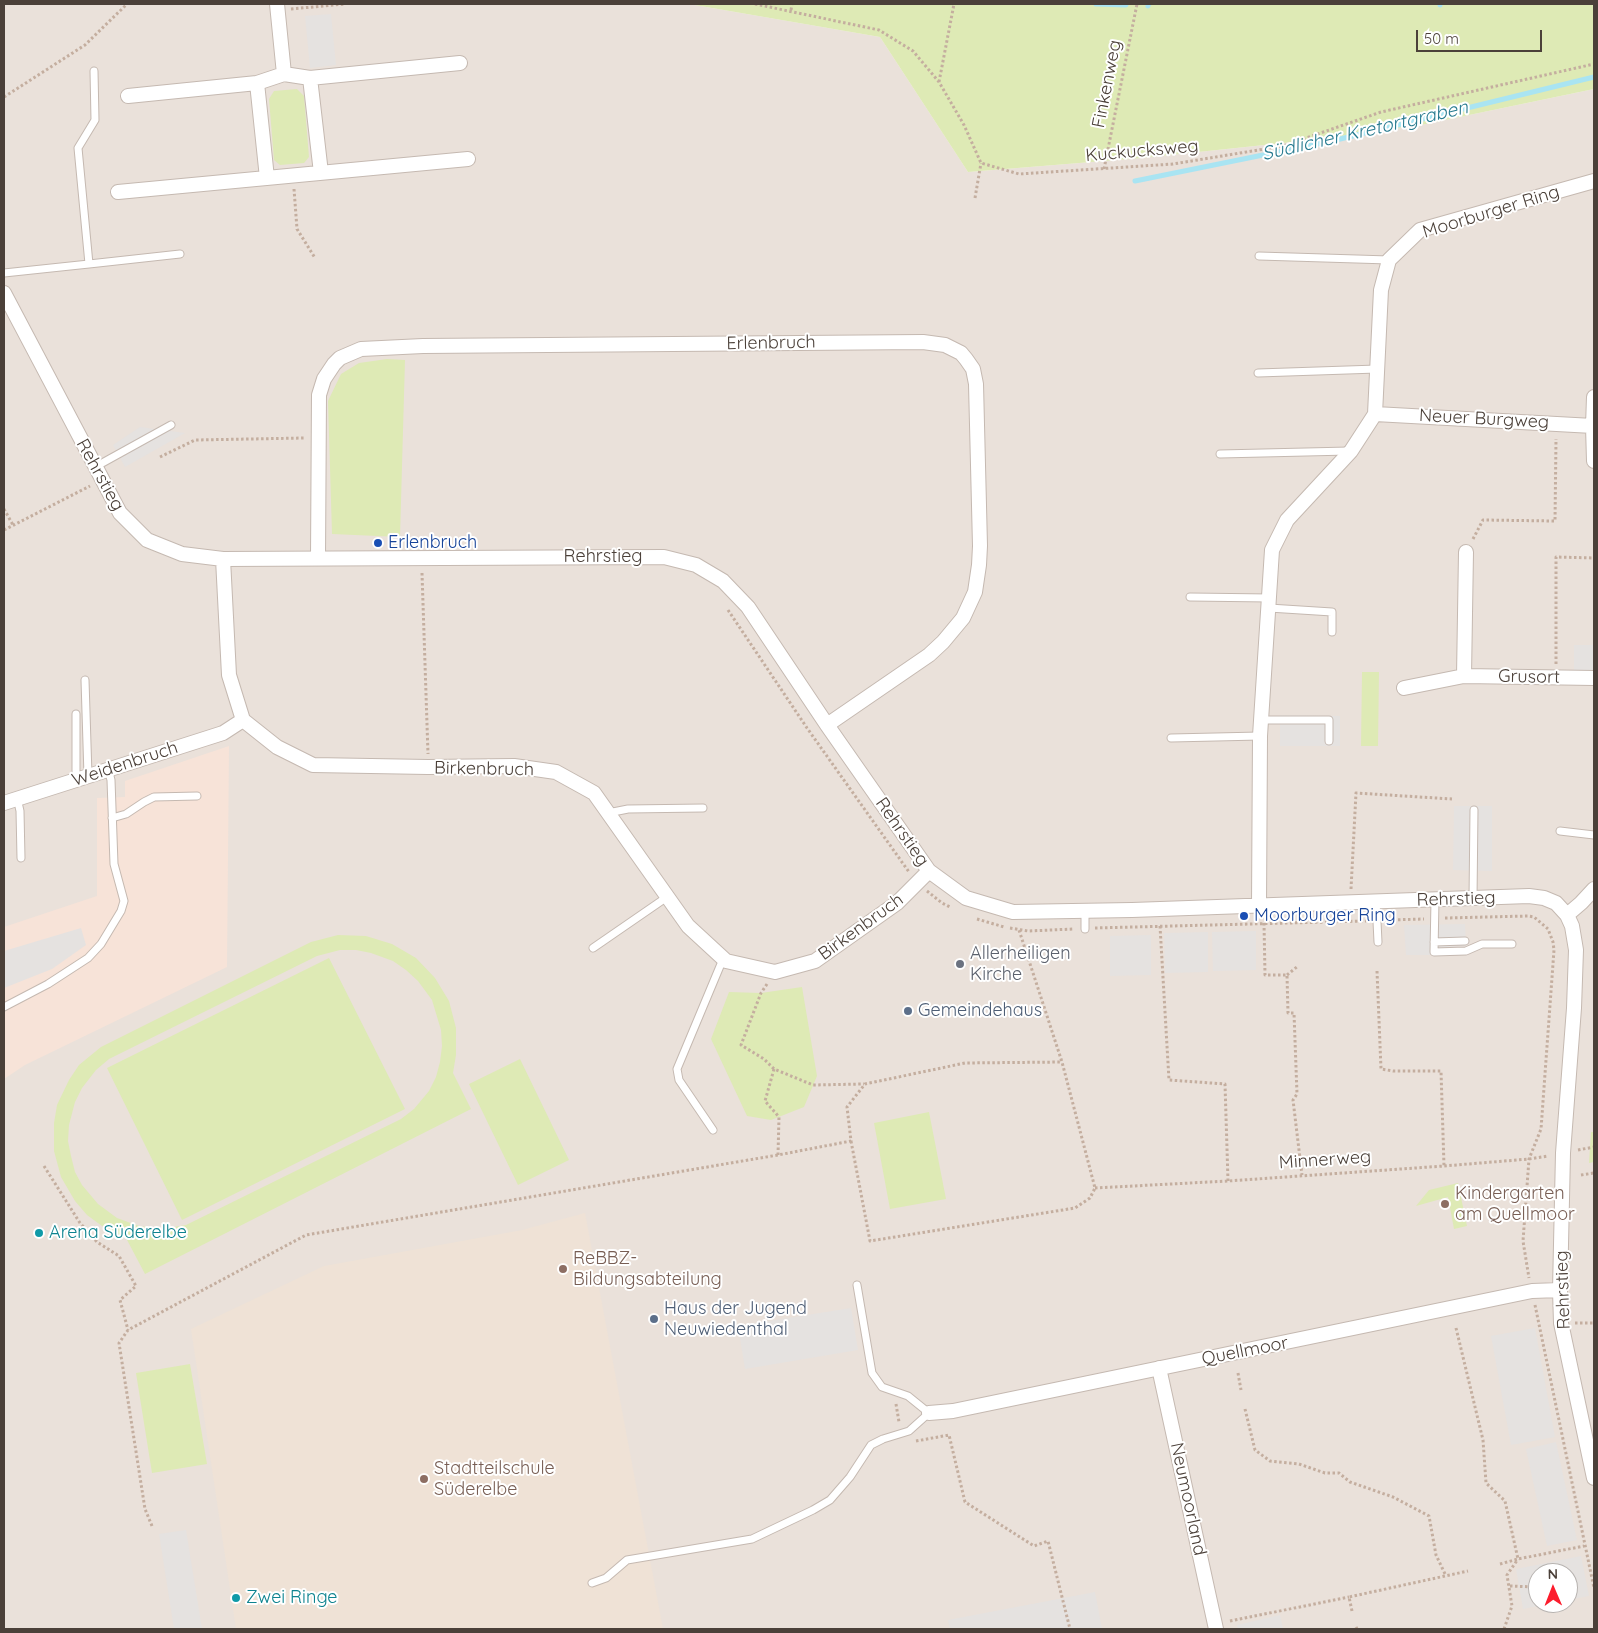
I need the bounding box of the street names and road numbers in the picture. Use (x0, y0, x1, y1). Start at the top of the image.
street label: Finkenweg (1088, 38, 1126, 130)
street label: Kuckucksweg (1085, 135, 1199, 167)
street label: Moorburger Ring (1420, 181, 1562, 243)
street label: Erlenbruch (726, 331, 816, 355)
street label: Neuer Burgweg (1418, 405, 1550, 433)
street label: Rehrstieg (71, 435, 129, 515)
street label: Rehrstieg (563, 546, 643, 568)
street label: Grusort (1498, 666, 1560, 688)
street label: Weidenbruch (69, 737, 181, 791)
street label: Birkenbruch (434, 757, 534, 781)
street label: Rehrstieg (870, 793, 934, 871)
street label: Rehrstieg (1416, 887, 1496, 911)
street label: Birkenbruch (814, 889, 908, 965)
street label: Minnerweg (1278, 1146, 1372, 1174)
street label: Rehrstieg (1551, 1250, 1575, 1330)
street label: Quellmoor (1200, 1332, 1290, 1370)
street label: Neumoorland (1165, 1441, 1211, 1557)

